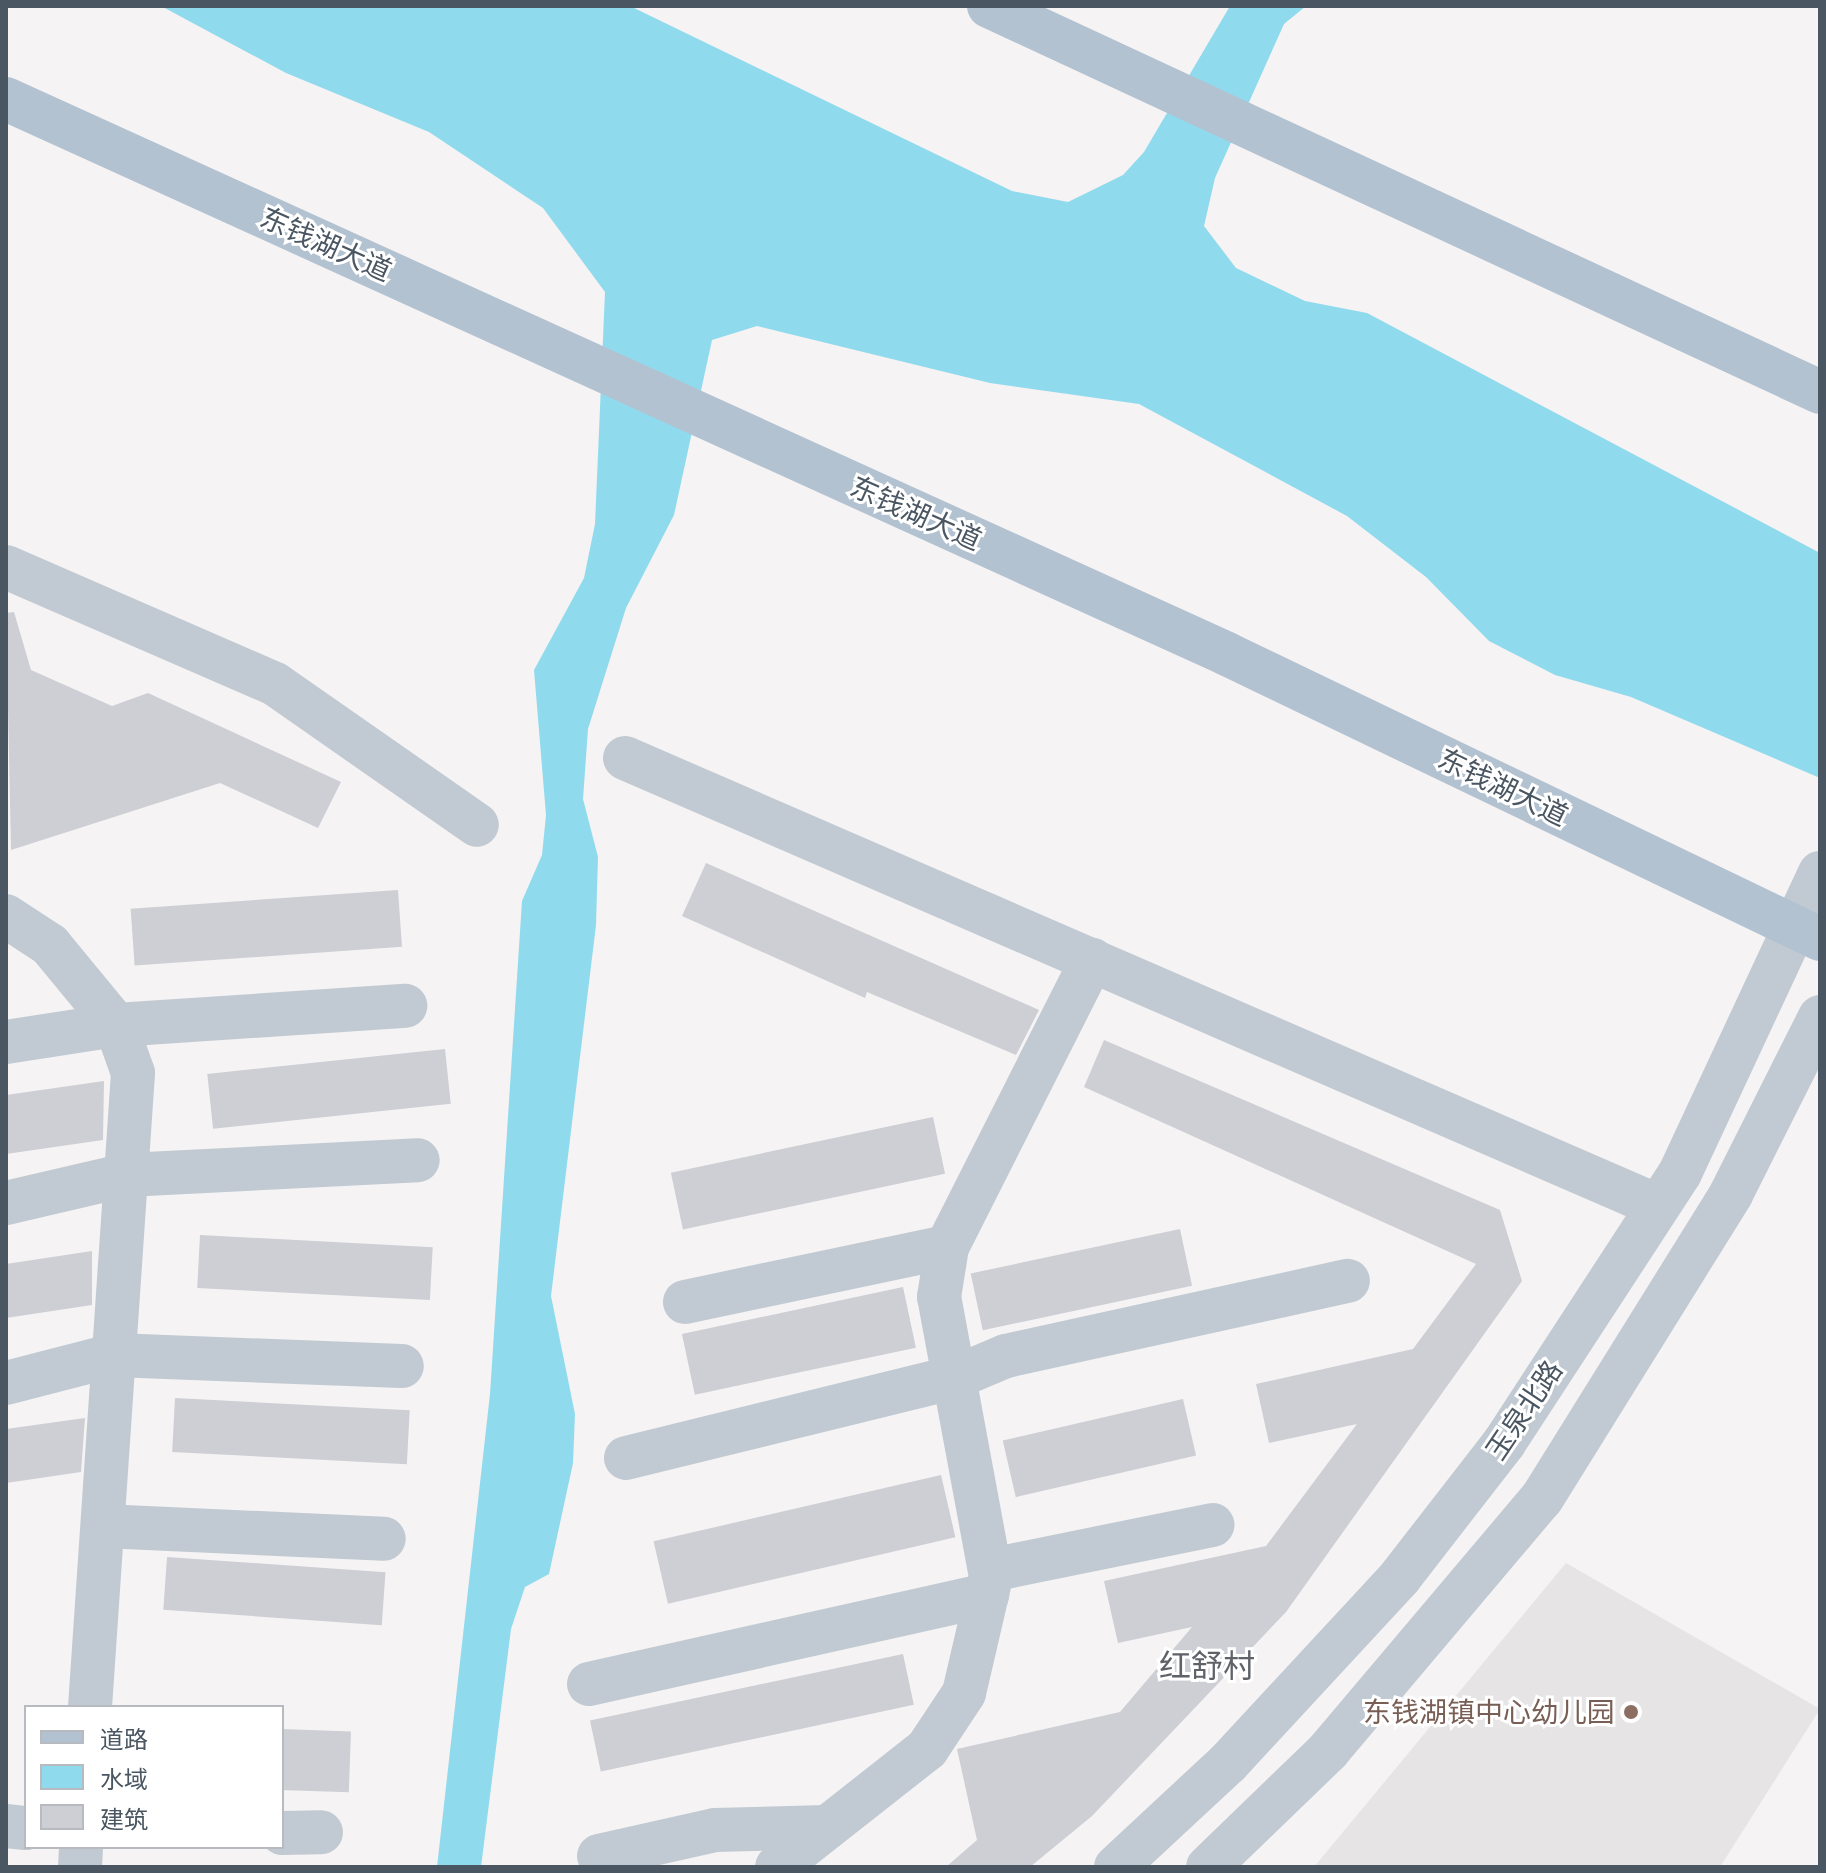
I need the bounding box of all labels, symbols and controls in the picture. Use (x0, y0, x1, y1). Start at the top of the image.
street label: 东钱湖大道 (255, 200, 397, 288)
street label: 东钱湖大道 (845, 469, 987, 557)
street label: 东钱湖大道 (1433, 741, 1573, 833)
street label: 玉泉北路 (1479, 1354, 1569, 1466)
district label: 红舒村 (1159, 1647, 1255, 1685)
place label: 东钱湖镇中心幼儿园 (1363, 1695, 1615, 1729)
marker: 东钱湖镇中心幼儿园 (1622, 1703, 1640, 1721)
legend (24, 1705, 284, 1849)
text: 道路 (100, 1725, 148, 1754)
text: 水域 (100, 1765, 148, 1794)
text: 建筑 (100, 1805, 148, 1834)

